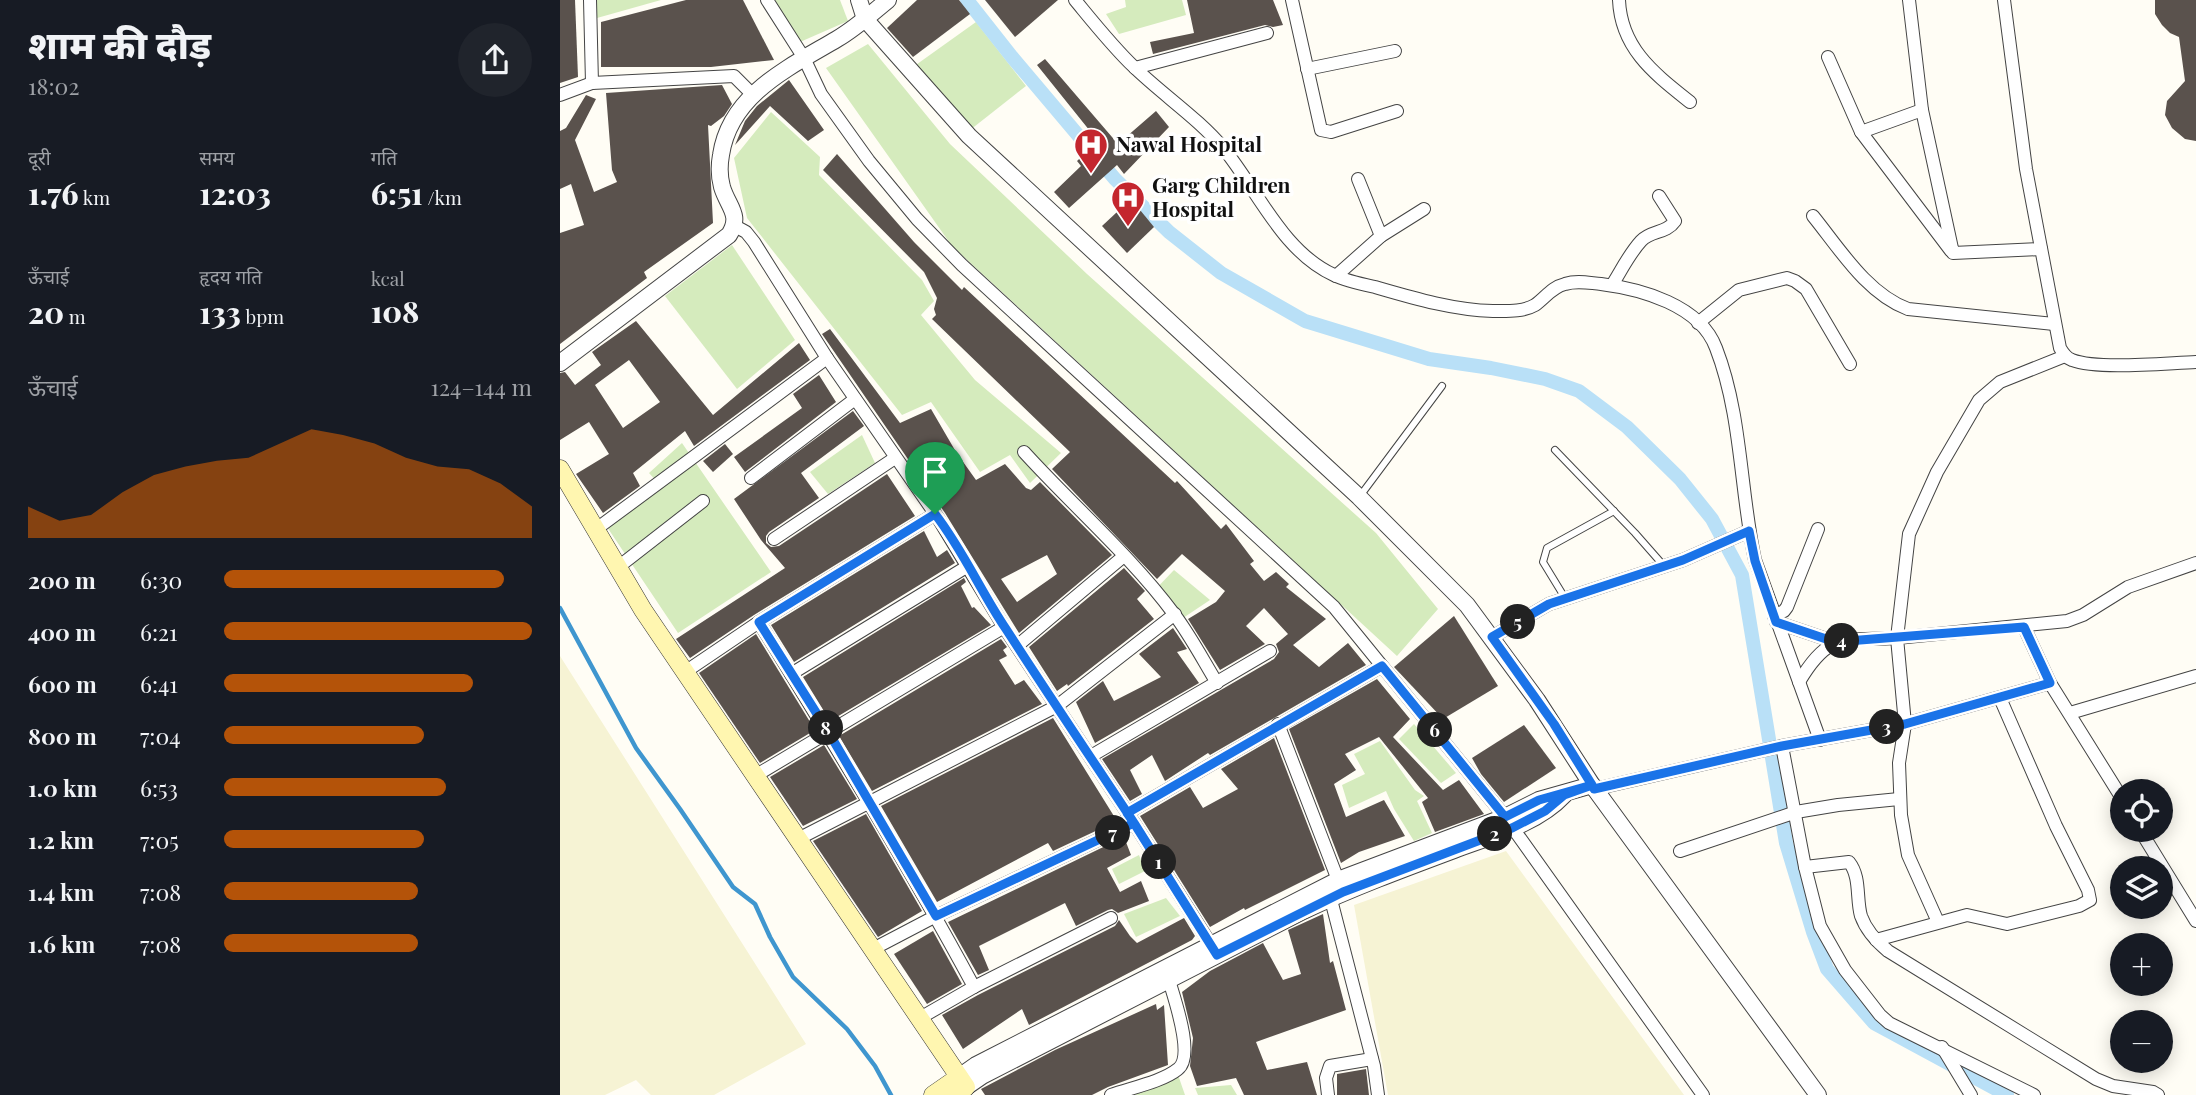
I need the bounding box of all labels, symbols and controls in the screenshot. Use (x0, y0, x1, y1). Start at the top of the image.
text: शाम की दौड़ (28, 18, 211, 69)
button: share (458, 23, 532, 97)
text: 18:02 (28, 70, 79, 101)
hospital icon: Nawal Hospital (1072, 126, 1110, 175)
place label: Nawal Hospital (1116, 129, 1262, 157)
text: दूरी (28, 144, 51, 170)
text: समय (199, 144, 235, 170)
text: गति (371, 144, 397, 170)
place label: Garg Children Hospital (1152, 170, 1291, 222)
text: 1.76 (28, 173, 79, 213)
text: 12:03 (199, 173, 271, 213)
text: 6:51 (371, 173, 423, 213)
hospital icon: Garg Children Hospital (1109, 179, 1147, 228)
text: km (79, 184, 110, 210)
text: /km (423, 184, 462, 210)
text: ऊँचाई (28, 263, 69, 289)
text: हृदय गति (199, 263, 262, 289)
text: kcal (371, 265, 405, 291)
text: 108 (371, 291, 419, 331)
text: 20 (28, 292, 64, 332)
text: 133 (199, 292, 241, 332)
text: m (64, 303, 86, 329)
text: bpm (241, 303, 284, 329)
text: ऊँचाई (28, 371, 78, 402)
text: 124–144 m (431, 371, 532, 402)
pin (905, 442, 965, 514)
icon: arrive (916, 453, 954, 491)
text: 200 m (28, 564, 96, 595)
text: 6:30 (140, 564, 182, 595)
pin: 5 (1500, 604, 1536, 640)
text: 5 (1513, 608, 1522, 634)
text: 400 m (28, 616, 96, 647)
text: 6:21 (140, 616, 178, 647)
pin: 4 (1824, 624, 1860, 658)
text: 4 (1836, 627, 1847, 653)
text: 600 m (28, 668, 97, 699)
text: 6:41 (140, 668, 178, 699)
pin: 8 (808, 710, 844, 746)
pin: 3 (1870, 710, 1904, 744)
pin: 6 (1418, 712, 1452, 748)
text: 3 (1882, 713, 1891, 739)
text: 8 (820, 714, 831, 740)
text: 6 (1429, 716, 1440, 742)
text: 800 m (28, 720, 97, 751)
text: 7:04 (140, 720, 181, 751)
text: 1.0 km (28, 772, 97, 803)
text: 6:53 (140, 772, 178, 803)
map controls (2110, 779, 2173, 1073)
button: locate (2110, 779, 2173, 842)
pin: 7 (1096, 816, 1130, 850)
pin: 2 (1478, 816, 1513, 852)
text: 7 (1108, 819, 1117, 845)
text: 2 (1490, 820, 1499, 846)
text: 1.2 km (28, 824, 94, 855)
text: 7:05 (140, 824, 179, 855)
pin: 1 (1142, 844, 1176, 880)
text: 1 (1155, 848, 1162, 874)
button: layers (2110, 856, 2173, 919)
text: 1.4 km (28, 876, 94, 907)
text: 7:08 (140, 876, 181, 907)
text: 1.6 km (28, 928, 95, 959)
text: 7:08 (140, 928, 181, 959)
button: + (2110, 933, 2173, 996)
button: − (2110, 1010, 2173, 1073)

